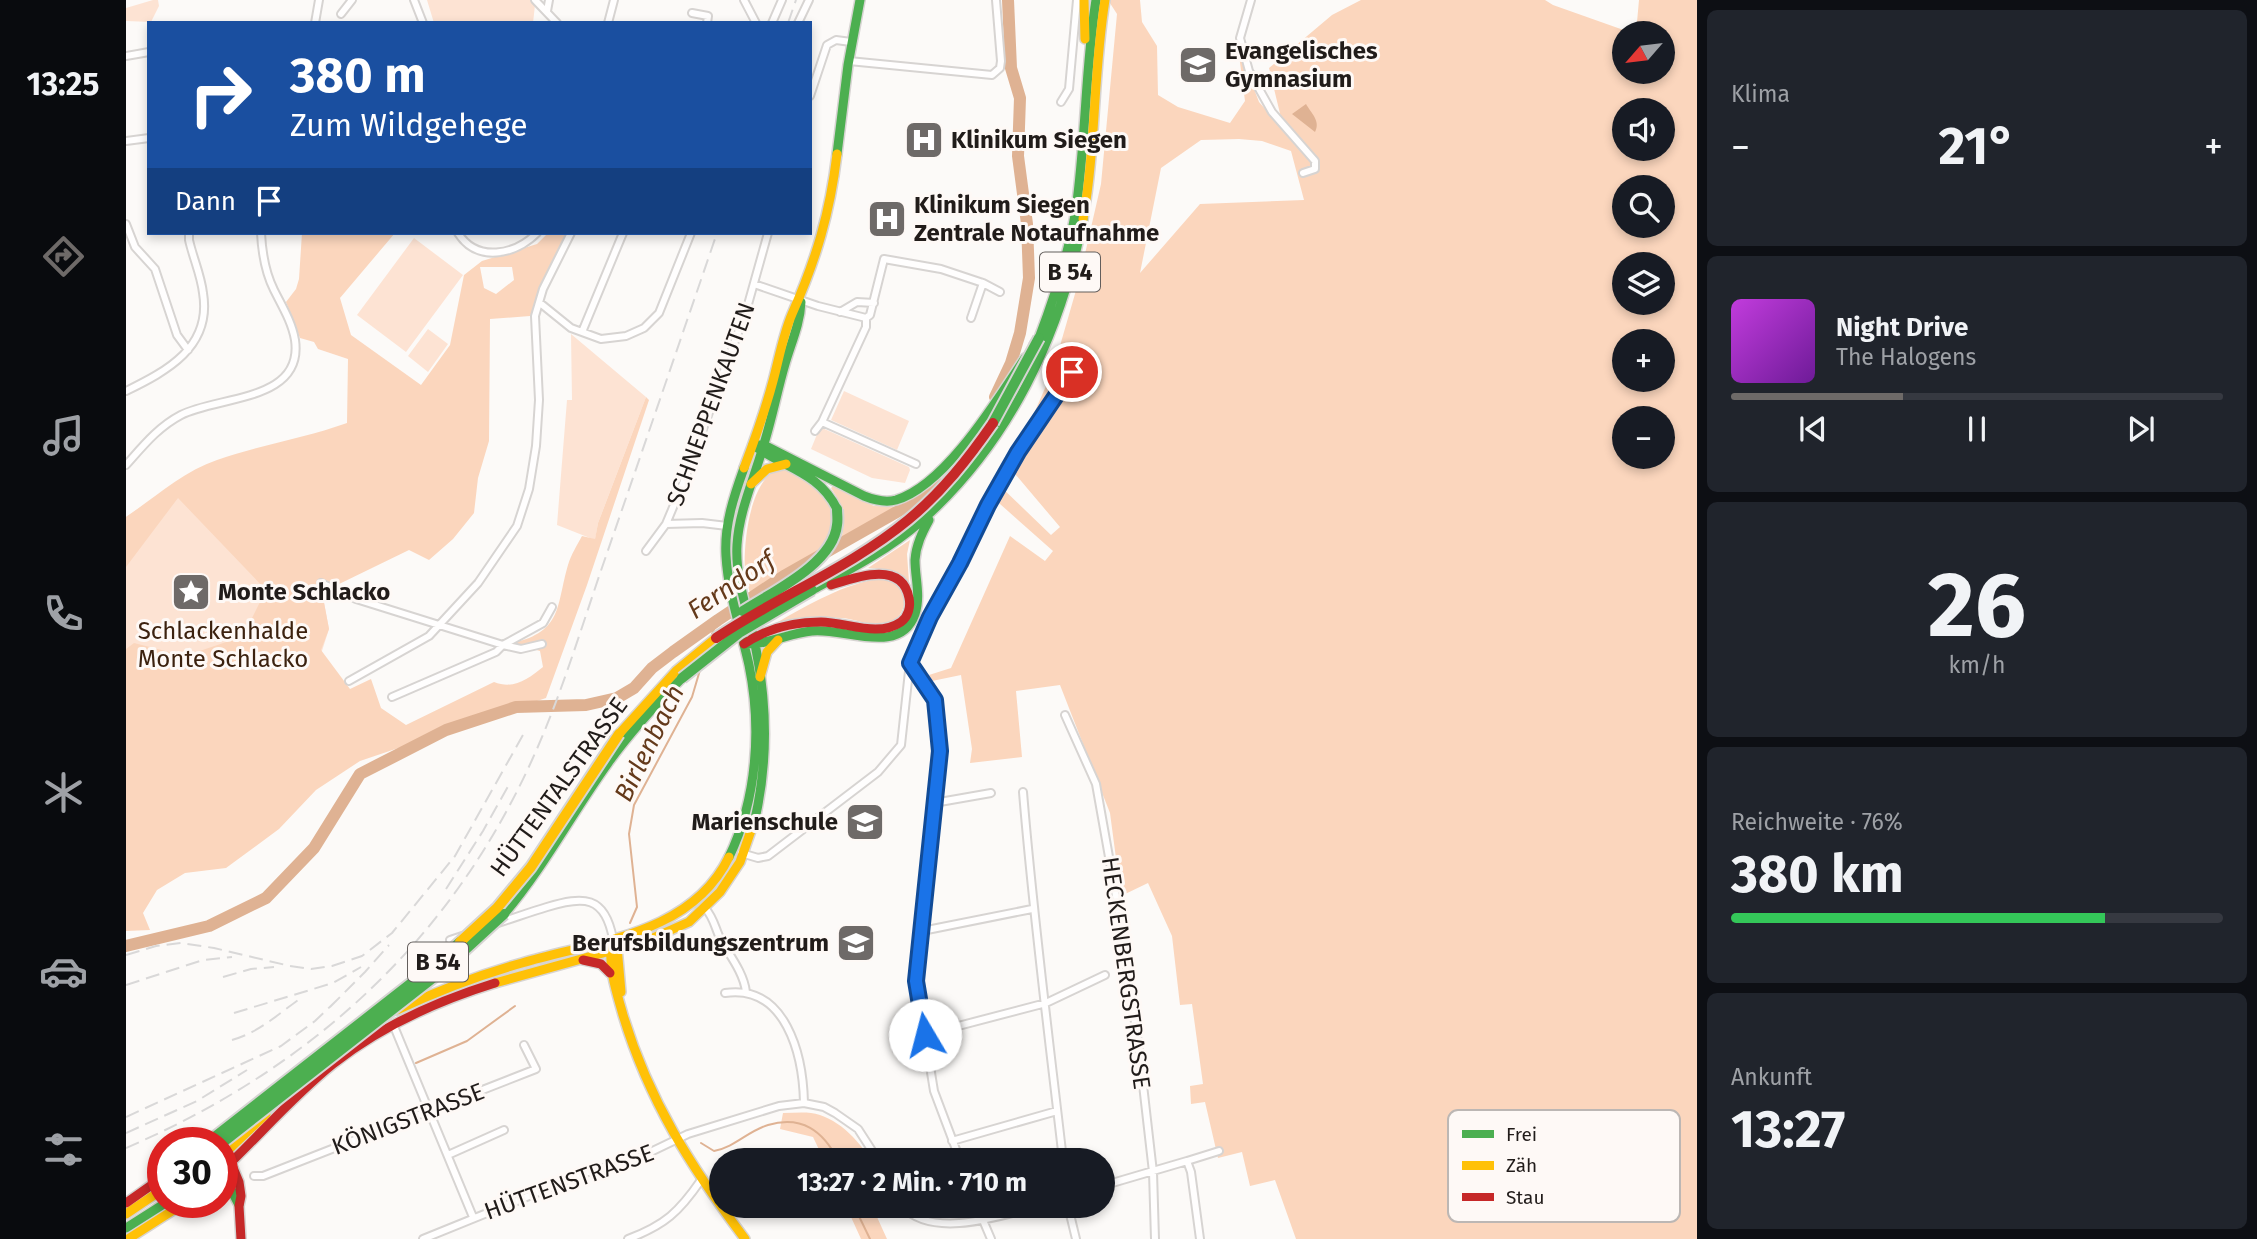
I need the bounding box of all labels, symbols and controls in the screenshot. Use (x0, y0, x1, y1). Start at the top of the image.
north arrow (1612, 21, 1675, 84)
map controls (1612, 21, 1675, 469)
place label: Evangelisches Gymnasium (1225, 37, 1378, 93)
school or university icon: Evangelisches Gymnasium (1177, 44, 1219, 86)
text: 380 m (290, 46, 426, 105)
icon: right (175, 49, 266, 140)
text: 13:25 (27, 65, 99, 103)
text: Klima (1731, 80, 1790, 108)
button: sound (1612, 98, 1675, 161)
text: Zum Wildgehege (290, 106, 528, 144)
text: 21° (1939, 115, 2016, 178)
hospital icon: Klinikum Siegen (903, 119, 945, 161)
text: − (1731, 124, 1750, 170)
text: + (2204, 124, 2223, 170)
place label: Klinikum Siegen (951, 126, 1127, 154)
button: search (1612, 175, 1675, 238)
icon: arrive (250, 182, 288, 220)
text: Dann (175, 186, 236, 217)
place label: Klinikum Siegen Zentrale Notaufnahme (914, 191, 1159, 247)
hospital icon: Klinikum Siegen Zentrale Notaufnahme (866, 198, 908, 240)
icon: directions (39, 232, 88, 281)
road number: B 54 (1040, 252, 1100, 292)
button: layers (1612, 252, 1675, 315)
street label: SCHNEPPENKAUTEN (661, 298, 761, 510)
text: Night Drive (1836, 312, 1968, 343)
button: + (1612, 329, 1675, 392)
pin (1042, 342, 1102, 402)
text: The Halogens (1836, 343, 1976, 371)
icon: arrive (1053, 353, 1091, 391)
button: − (1612, 406, 1675, 469)
icon: previous (1794, 410, 1832, 448)
icon: pause (1958, 410, 1996, 448)
icon: next (2122, 410, 2160, 448)
icon: music (39, 411, 88, 460)
water label: Ferndorf (682, 543, 784, 626)
text: 26 (1928, 551, 2026, 660)
place icon: Monte Schlacko (170, 571, 212, 613)
place label: Monte Schlacko (218, 578, 390, 606)
icon: phone (39, 589, 88, 638)
park label: Schlackenhalde Monte Schlacko (138, 617, 308, 673)
text: km/h (1949, 651, 2005, 679)
water label: Birlenbach (608, 680, 691, 807)
street label: HÜTTENTALSTRASSE (485, 692, 633, 882)
icon: climate (39, 768, 88, 817)
school or university icon: Marienschule (844, 801, 886, 843)
place label: Marienschule (692, 808, 838, 836)
text: Reichweite · 76% (1731, 808, 1903, 836)
text: 380 km (1731, 843, 1904, 906)
street label: HECKENBERGSTRASSE (1096, 855, 1156, 1091)
school or university icon: Berufsbildungszentrum (835, 922, 877, 964)
place label: Berufsbildungszentrum (572, 929, 829, 957)
road number: B 54 (408, 942, 468, 981)
icon: car (39, 947, 88, 996)
position arrow (888, 998, 962, 1072)
text: Ankunft (1731, 1063, 1812, 1091)
street label: KÖNIGSTRASSE (328, 1077, 488, 1161)
text: 13:27 (1731, 1098, 1845, 1161)
legend (1448, 1110, 1680, 1222)
text: Frei (1506, 1123, 1537, 1146)
icon: filters (39, 1125, 88, 1174)
speed limit sign: 30 (147, 1127, 238, 1218)
street label: HÜTTENSTRASSE (480, 1138, 658, 1226)
text: Zäh (1506, 1154, 1537, 1177)
text: 13:27 · 2 Min. · 710 m (797, 1167, 1027, 1198)
text: Stau (1506, 1186, 1544, 1209)

